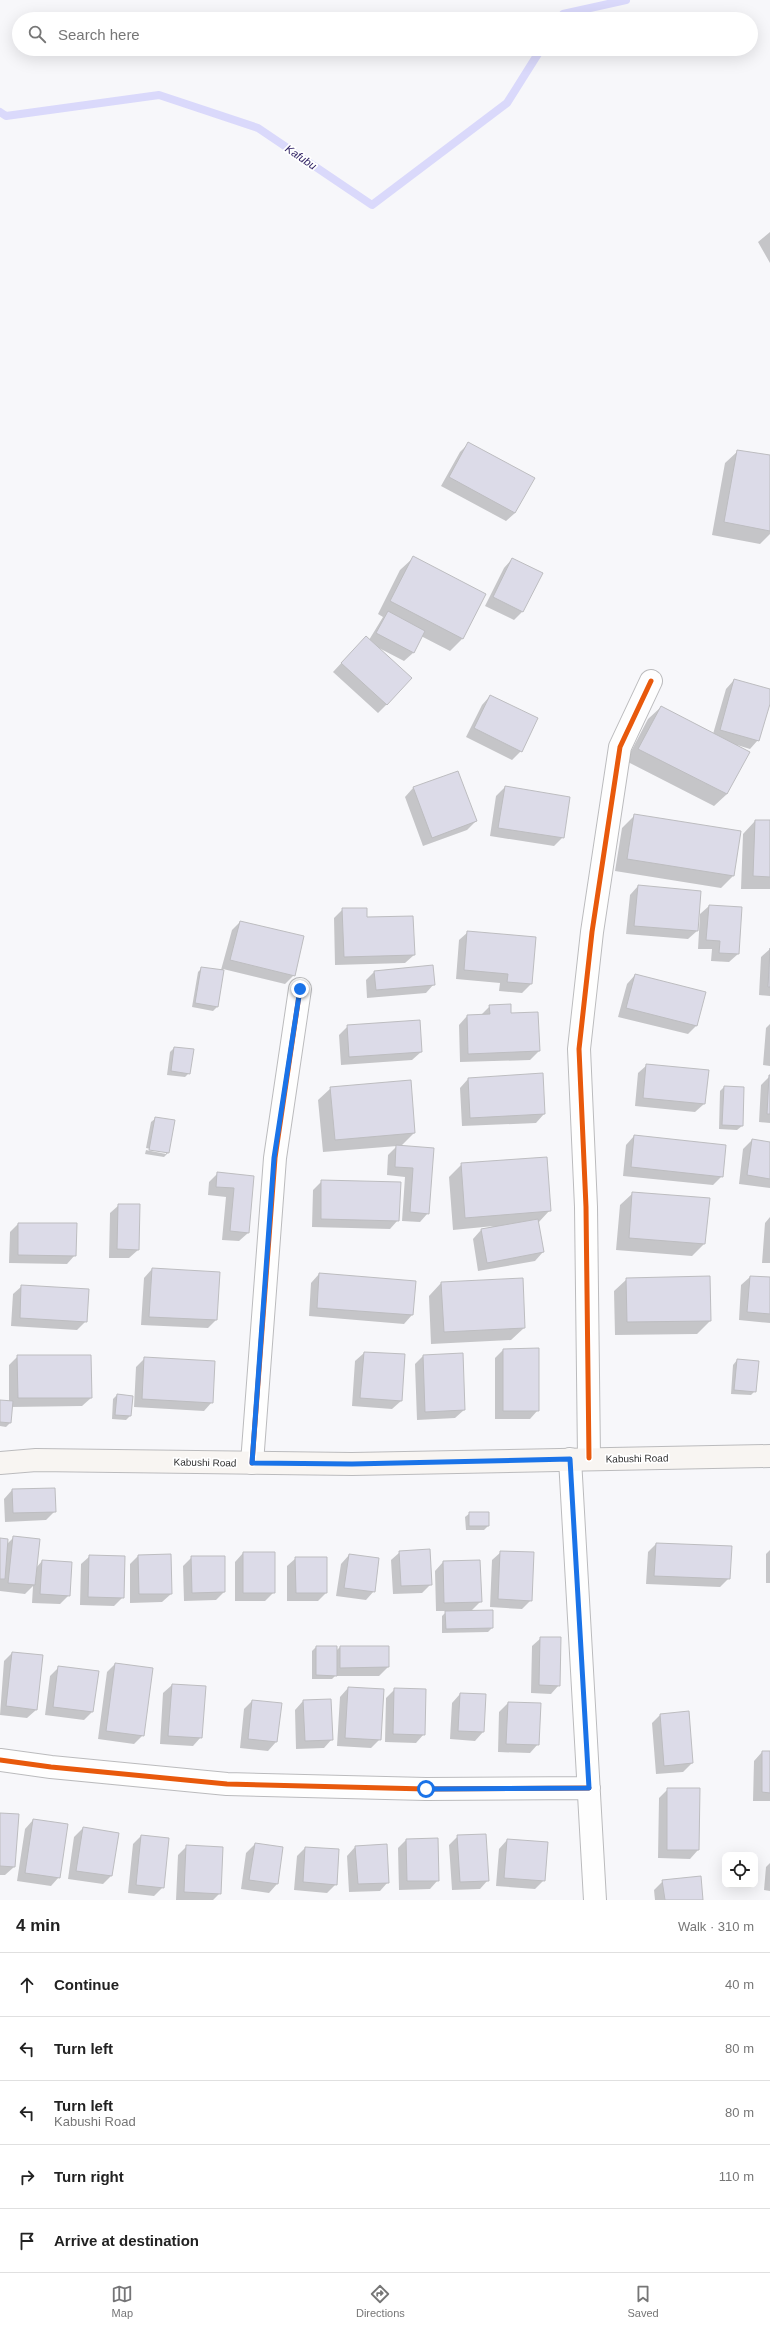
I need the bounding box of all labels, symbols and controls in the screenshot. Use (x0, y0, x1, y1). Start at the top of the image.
search box (12, 12, 758, 56)
icon: search (26, 23, 48, 45)
text: Search here (58, 26, 140, 43)
water label: Kafubu (283, 142, 319, 172)
route end (291, 980, 309, 998)
street label: Kabushi Road (606, 1452, 669, 1465)
street label: Kabushi Road (173, 1456, 236, 1469)
route start (417, 1780, 435, 1798)
map controls (722, 1852, 758, 1888)
button: locate (722, 1852, 758, 1888)
text: 4 min (16, 1916, 60, 1935)
text: Walk · 310 m (678, 1919, 754, 1934)
icon: ahead (16, 1974, 38, 1996)
text: Continue (54, 1976, 119, 1993)
text: 40 m (725, 1977, 754, 1992)
icon: left (16, 2038, 38, 2060)
text: Turn left (54, 2040, 113, 2057)
text: 80 m (725, 2041, 754, 2056)
text: Turn left (54, 2097, 113, 2114)
icon: left (16, 2102, 38, 2124)
text: 80 m (725, 2105, 754, 2120)
text: Kabushi Road (54, 2114, 136, 2129)
icon: right (16, 2166, 38, 2188)
text: Turn right (54, 2168, 124, 2185)
text: 110 m (719, 2169, 754, 2184)
icon: arrive (16, 2230, 38, 2252)
text: Arrive at destination (54, 2232, 199, 2249)
tab: Map (111, 2283, 133, 2319)
tab: Directions (356, 2283, 405, 2319)
tab: Saved (627, 2283, 659, 2319)

